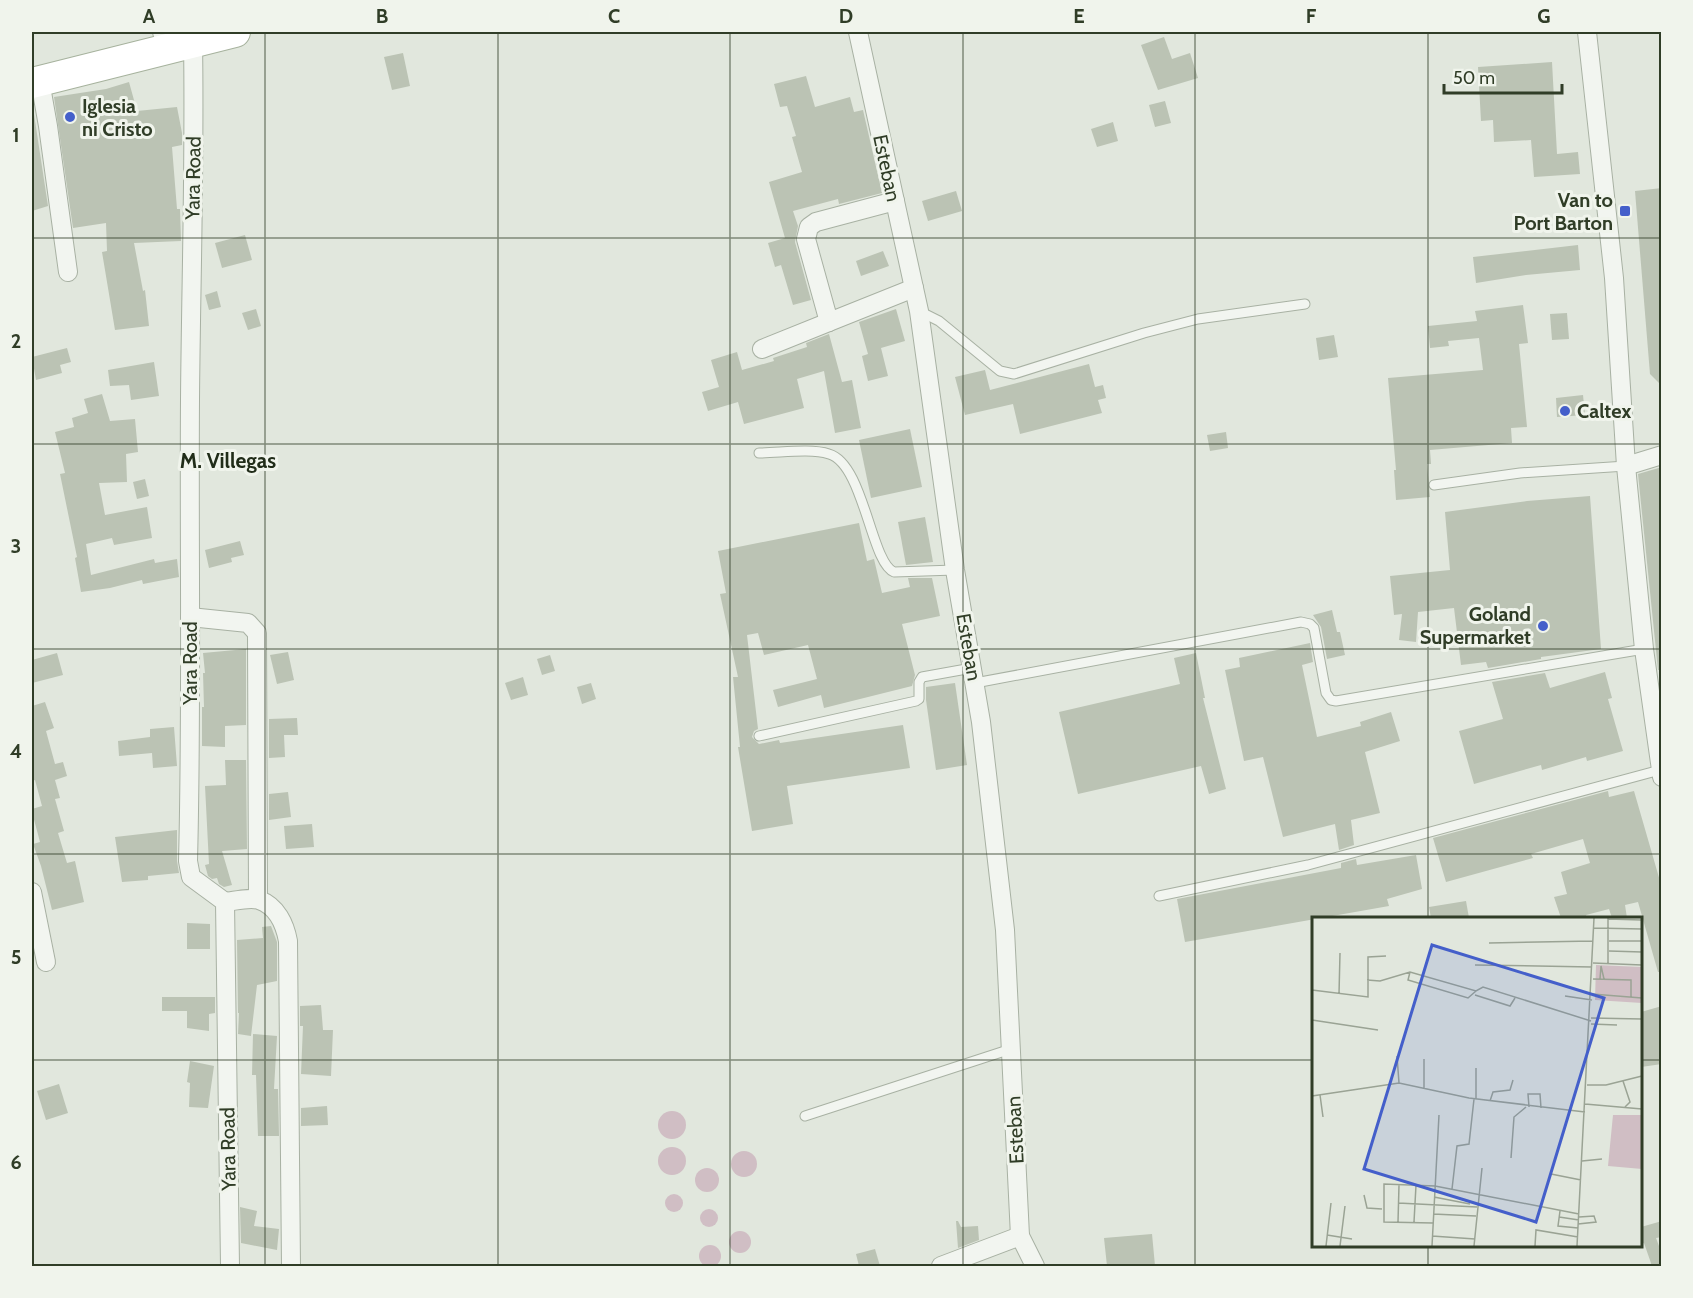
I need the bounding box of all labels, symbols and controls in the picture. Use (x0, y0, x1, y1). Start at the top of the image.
text: A (143, 4, 156, 28)
text: B (376, 4, 388, 28)
text: C (608, 4, 620, 28)
text: D (839, 4, 853, 28)
text: E (1073, 4, 1085, 28)
text: F (1306, 4, 1317, 28)
text: G (1537, 4, 1551, 28)
scale bar (1444, 57, 1562, 95)
text: 50 m (1453, 67, 1495, 89)
place label: Iglesia ni Cristo (82, 94, 153, 141)
marker: Iglesia ni Cristo (63, 110, 77, 124)
text: 1 (12, 123, 20, 147)
street label: Esteban (868, 132, 906, 204)
street label: Yara Road (180, 136, 206, 221)
place label: Van to Port Barton (1514, 188, 1613, 235)
marker: Van to Port Barton (1618, 204, 1632, 218)
text: 2 (11, 329, 21, 353)
place label: Caltex (1577, 399, 1631, 423)
marker: Caltex (1558, 404, 1572, 418)
district label: M. Villegas (180, 448, 276, 473)
text: 3 (11, 534, 21, 558)
place label: Goland Supermarket (1420, 602, 1531, 649)
street label: Esteban (951, 611, 987, 683)
marker: Goland Supermarket (1536, 619, 1550, 633)
street label: Yara Road (178, 621, 202, 706)
text: 4 (10, 739, 22, 763)
inset map (1312, 917, 1642, 1247)
text: 5 (11, 945, 21, 969)
street label: Esteban (1001, 1095, 1029, 1165)
street label: Yara Road (215, 1107, 241, 1192)
text: 6 (10, 1150, 22, 1174)

